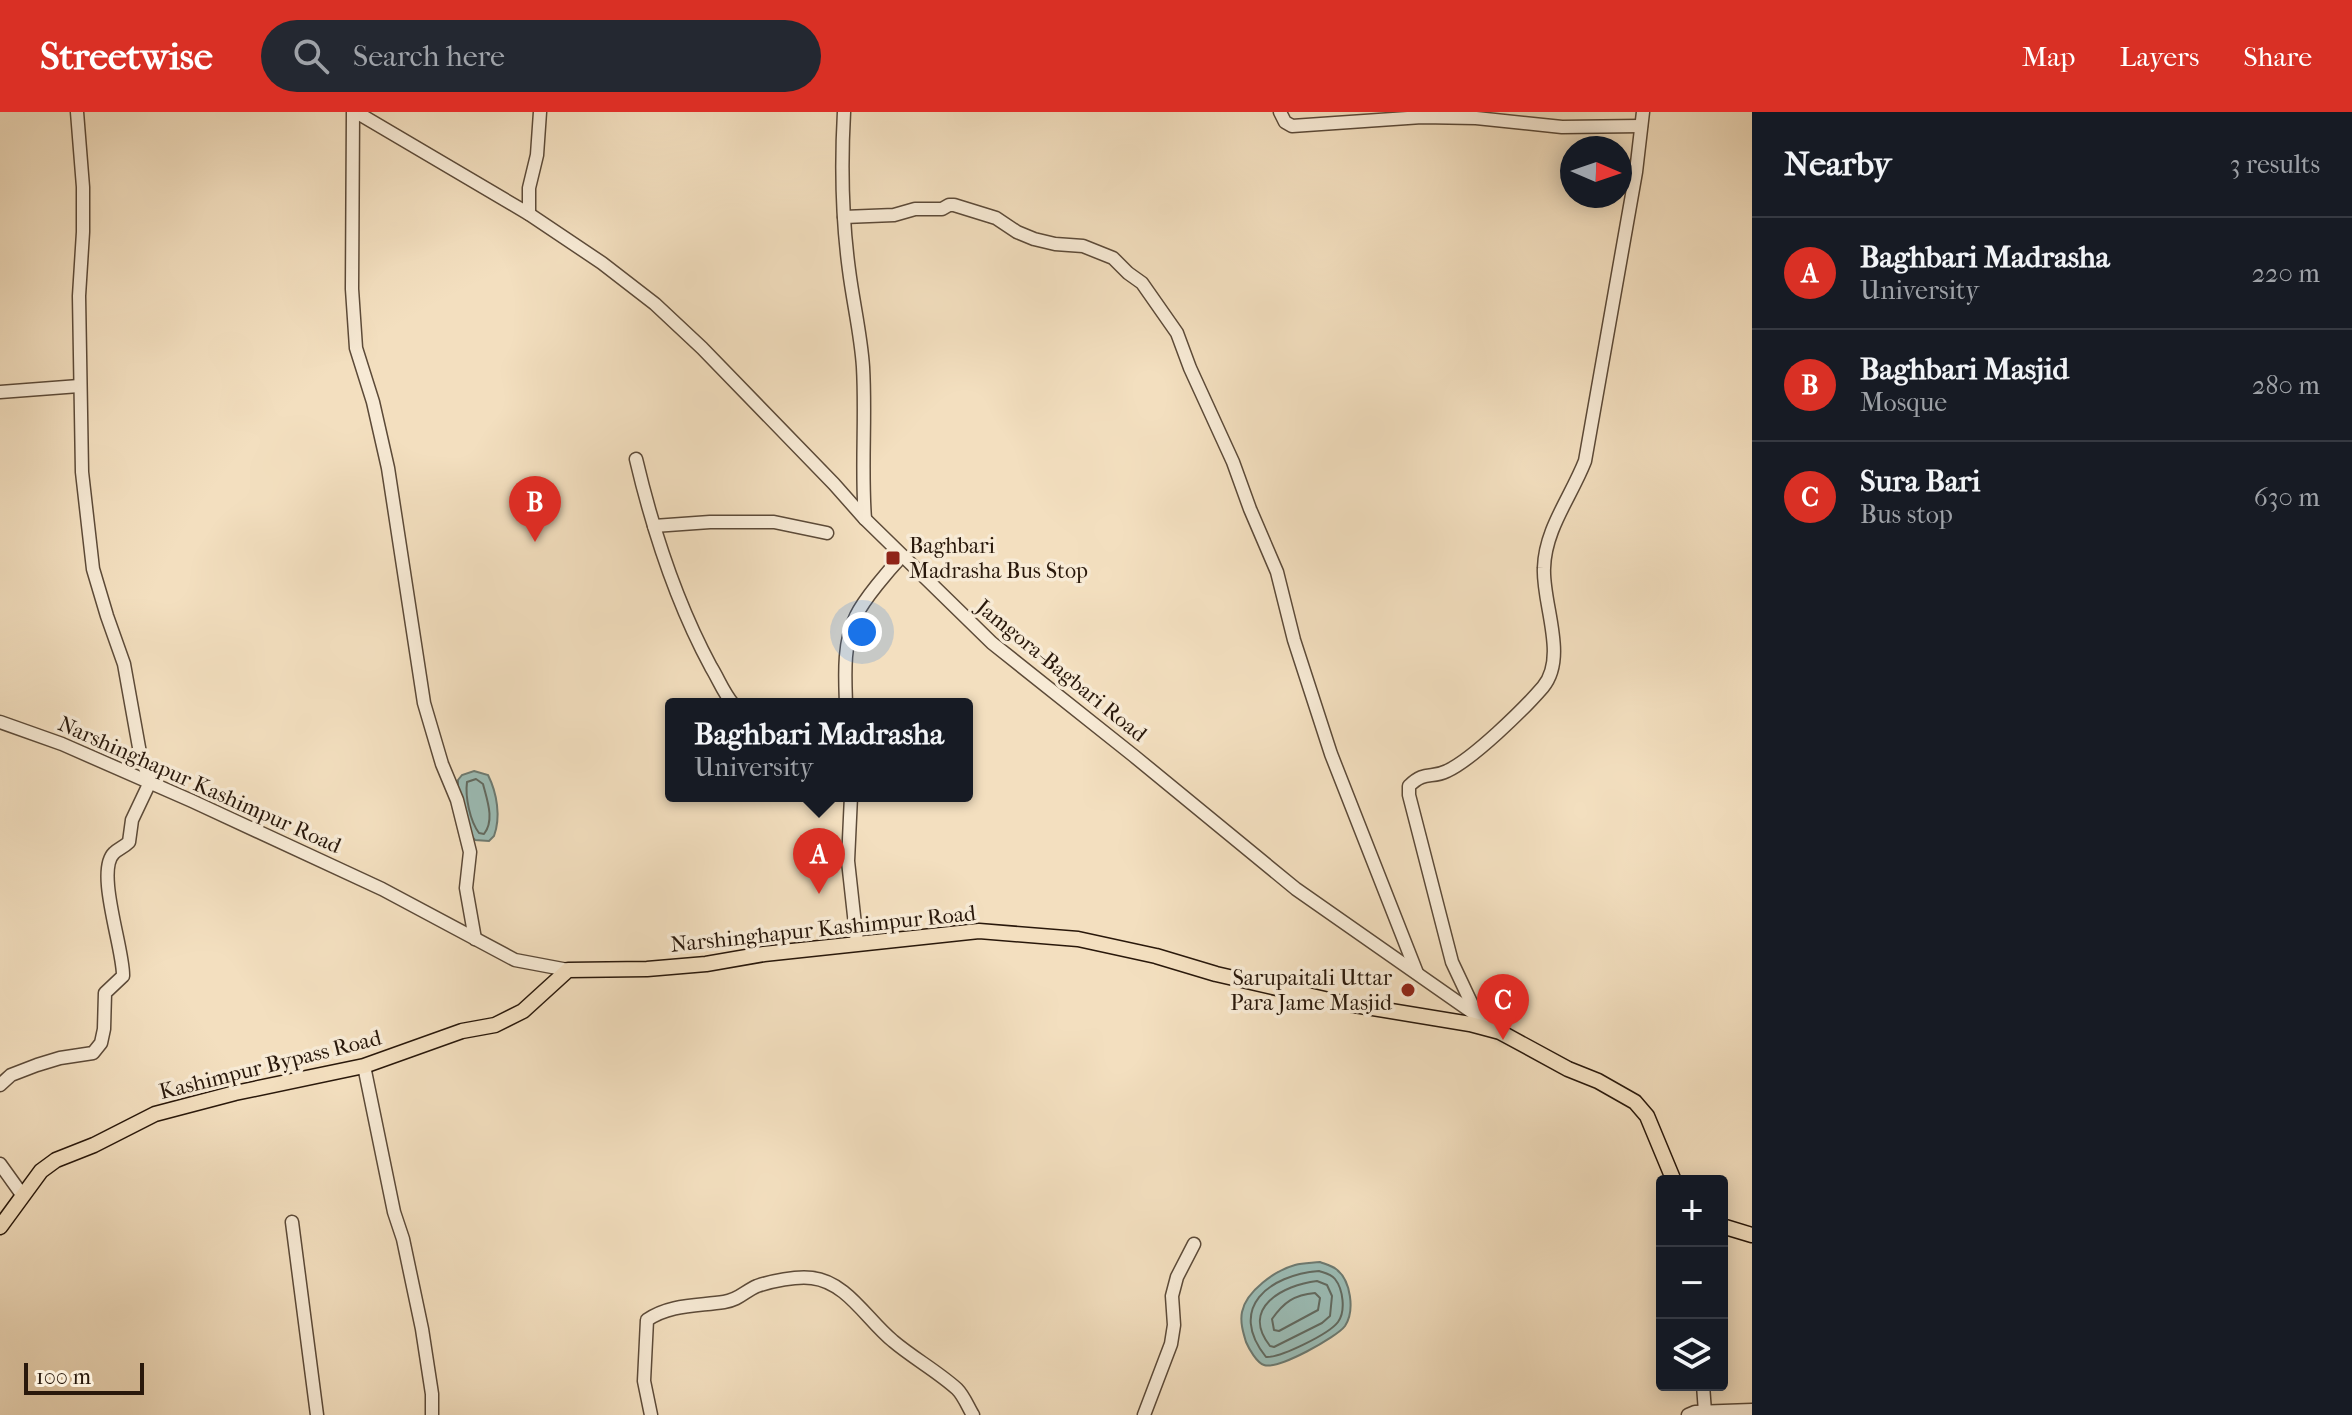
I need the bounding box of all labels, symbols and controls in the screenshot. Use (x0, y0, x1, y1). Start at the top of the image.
search box (261, 20, 821, 92)
text: Streetwise (40, 34, 213, 79)
icon: search (289, 34, 333, 78)
text: Search here (353, 39, 505, 74)
text: Map (2022, 40, 2075, 73)
text: Layers (2119, 40, 2199, 73)
text: Share (2243, 40, 2312, 73)
north arrow (1560, 136, 1632, 208)
text: Nearby (1784, 144, 1891, 184)
text: 3 results (2230, 149, 2320, 180)
text: Baghbari Madrasha (1860, 240, 2110, 275)
text: A (1802, 258, 1818, 289)
text: 220 m (2252, 258, 2320, 289)
text: University (1860, 275, 1979, 306)
text: Baghbari Masjid (1860, 352, 2069, 387)
text: B (1802, 370, 1818, 401)
text: 280 m (2252, 370, 2320, 401)
text: Mosque (1860, 387, 1947, 418)
text: Sura Bari (1860, 464, 1980, 499)
pin: B (509, 476, 561, 542)
text: C (1801, 482, 1819, 513)
text: 630 m (2254, 482, 2320, 513)
text: Bus stop (1860, 499, 1953, 530)
place label: Baghbari Madrasha Bus Stop (909, 533, 1088, 584)
marker: Baghbari Madrasha Bus Stop (884, 549, 902, 567)
street label: Jamgora-Bagbari Road (969, 593, 1153, 748)
your location (842, 612, 882, 652)
popup (665, 698, 973, 802)
street label: Narshinghapur Kashimpur Road (54, 711, 346, 860)
text: Baghbari Madrasha (694, 717, 944, 752)
text: University (694, 752, 813, 783)
pin: A (793, 828, 845, 894)
street label: Narshinghapur Kashimpur Road (669, 900, 978, 958)
place label: Sarupaitali Uttar Para Jame Masjid (1230, 965, 1393, 1016)
pin: C (1477, 974, 1529, 1040)
marker: Sarupaitali Uttar Para Jame Masjid (1399, 981, 1417, 999)
street label: Kashimpur Bypass Road (156, 1025, 385, 1105)
map controls (1656, 1175, 1728, 1391)
button: + (1656, 1175, 1728, 1247)
button: − (1656, 1247, 1728, 1319)
button: layers (1656, 1319, 1728, 1391)
scale bar (24, 1359, 144, 1395)
text: 100 m (36, 1364, 91, 1390)

